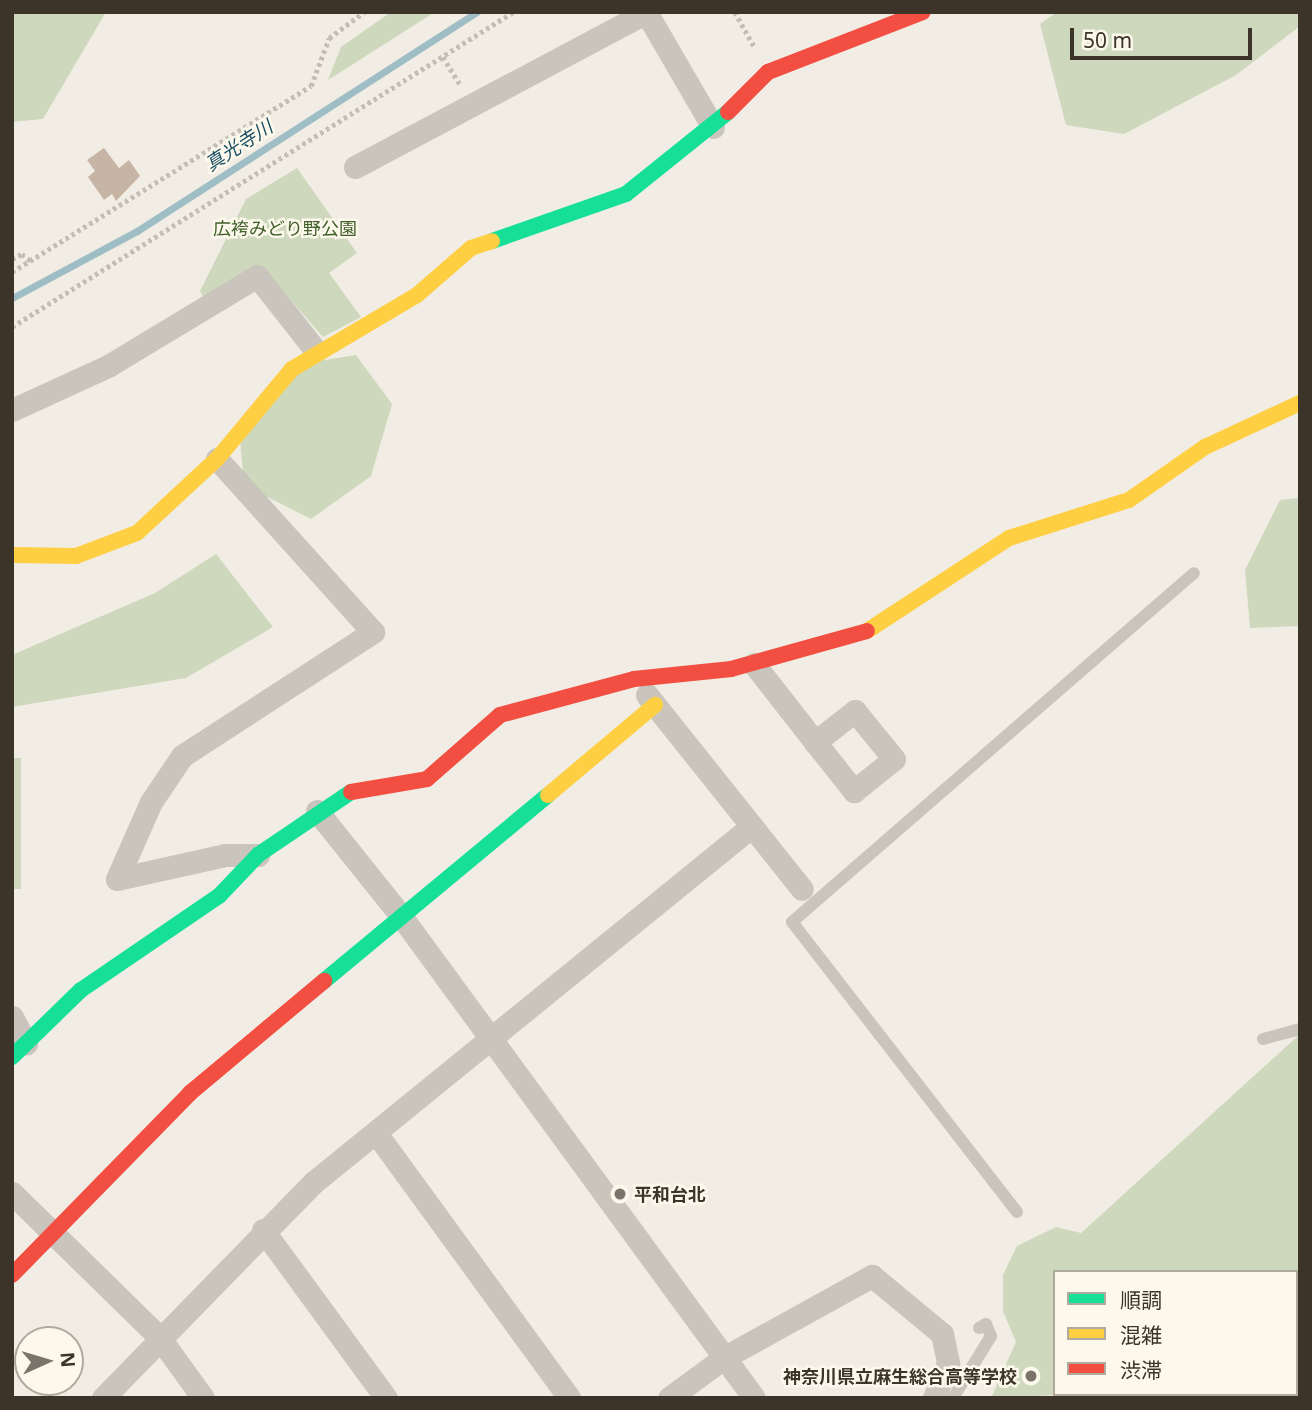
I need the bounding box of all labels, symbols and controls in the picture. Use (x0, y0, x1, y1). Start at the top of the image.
scale bar (1074, 14, 1256, 58)
text: 50 m (1083, 26, 1132, 54)
water label: 真光寺川 (201, 116, 277, 176)
park label: 広袴みどり野公園 (213, 217, 357, 239)
place label: 平和台北 (634, 1183, 706, 1205)
marker: 平和台北 (612, 1186, 628, 1202)
legend (1053, 1270, 1298, 1396)
text: 順調 (1120, 1286, 1162, 1314)
text: 混雑 (1120, 1321, 1162, 1349)
north arrow (14, 1326, 84, 1396)
text: N (54, 1351, 81, 1368)
text: 渋滞 (1120, 1356, 1162, 1384)
place label: 神奈川県立麻生総合高等学校 (783, 1365, 1017, 1387)
marker: 神奈川県立麻生総合高等学校 (1023, 1368, 1039, 1384)

